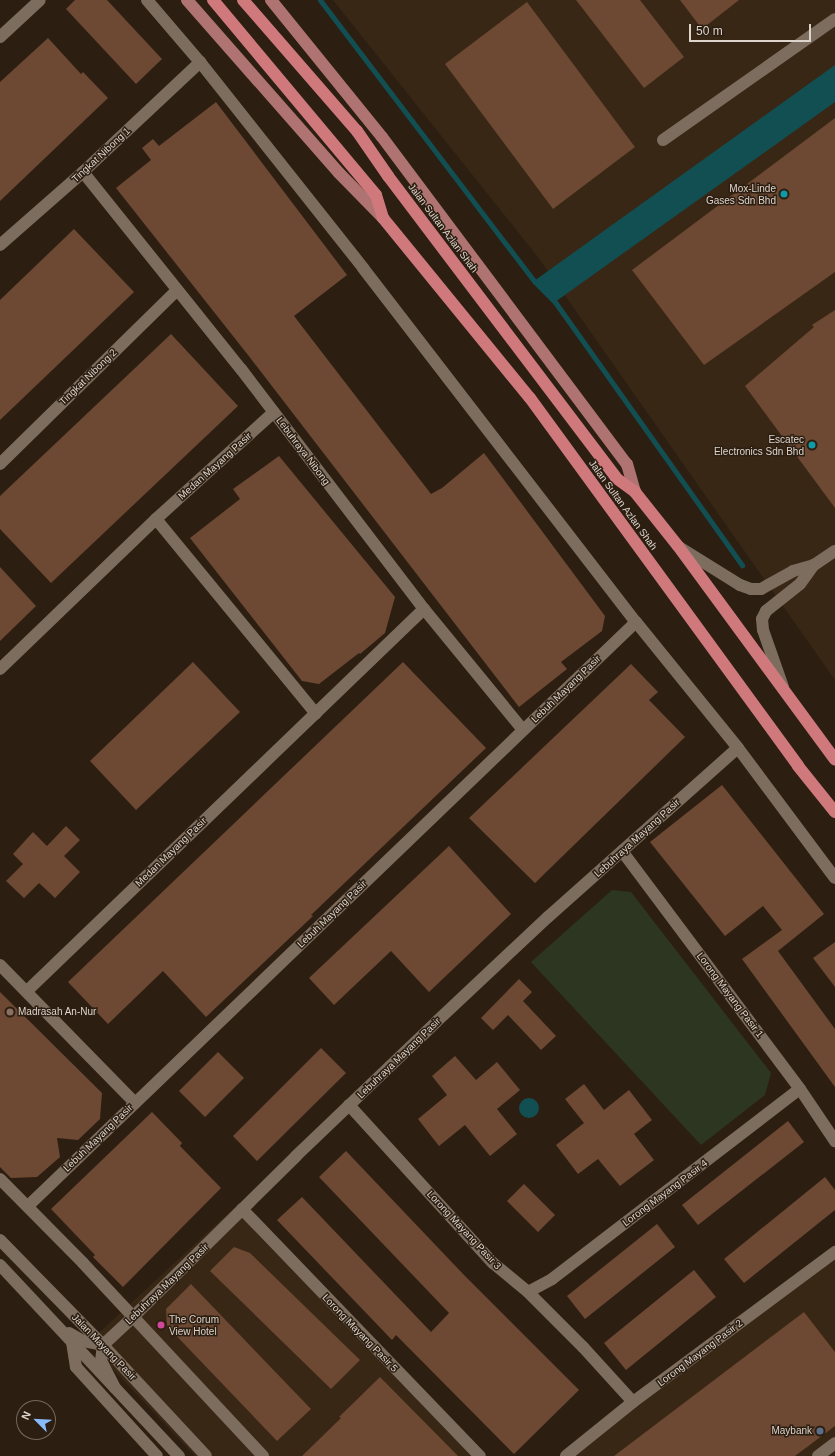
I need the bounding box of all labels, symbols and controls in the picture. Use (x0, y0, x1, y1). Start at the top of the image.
scale bar (691, 16, 813, 42)
text: 50 m (696, 24, 723, 38)
street label: Tingkat Nibong 1 (69, 125, 133, 185)
street label: Jalan Sultan Azlan Shah (405, 181, 481, 275)
place label: Mox-Linde Gases Sdn Bhd (706, 182, 776, 206)
marker: Mox-Linde Gases Sdn Bhd (779, 189, 789, 199)
street label: Tingkat Nibong 2 (57, 347, 119, 407)
street label: Lebuhraya Nibong (274, 415, 332, 487)
street label: Medan Mayang Pasir (176, 430, 254, 502)
place label: Escatec Electronics Sdn Bhd (714, 433, 804, 456)
marker: Escatec Electronics Sdn Bhd (807, 440, 817, 450)
street label: Jalan Sultan Azlan Shah (586, 457, 660, 553)
street label: Lebuh Mayang Pasir (529, 653, 603, 725)
street label: Lebuhraya Mayang Pasir (592, 796, 682, 880)
street label: Medan Mayang Pasir (133, 815, 209, 889)
street label: Lebuh Mayang Pasir (295, 878, 369, 950)
street label: Lorong Mayang Pasir 1 (694, 950, 766, 1040)
place label: Madrasah An-Nur (18, 1006, 97, 1018)
marker: Madrasah An-Nur (5, 1007, 15, 1017)
street label: Lebuhraya Mayang Pasir (355, 1015, 443, 1101)
street label: Lebuh Mayang Pasir (61, 1102, 135, 1174)
street label: Lorong Mayang Pasir 4 (620, 1157, 710, 1229)
street label: Lorong Mayang Pasir 3 (424, 1188, 504, 1272)
street label: Lebuhraya Mayang Pasir (123, 1241, 211, 1327)
street label: Lorong Mayang Pasir 5 (320, 1292, 400, 1374)
street label: Jalan Mayang Pasir (69, 1311, 139, 1383)
place label: The Corum View Hotel (169, 1313, 219, 1336)
street label: Lorong Mayang Pasir 2 (655, 1317, 745, 1389)
marker: The Corum View Hotel (156, 1320, 166, 1330)
north arrow (16, 1400, 56, 1440)
text: N (19, 1409, 33, 1422)
place label: Maybank (771, 1425, 812, 1437)
marker: Maybank (815, 1426, 825, 1436)

